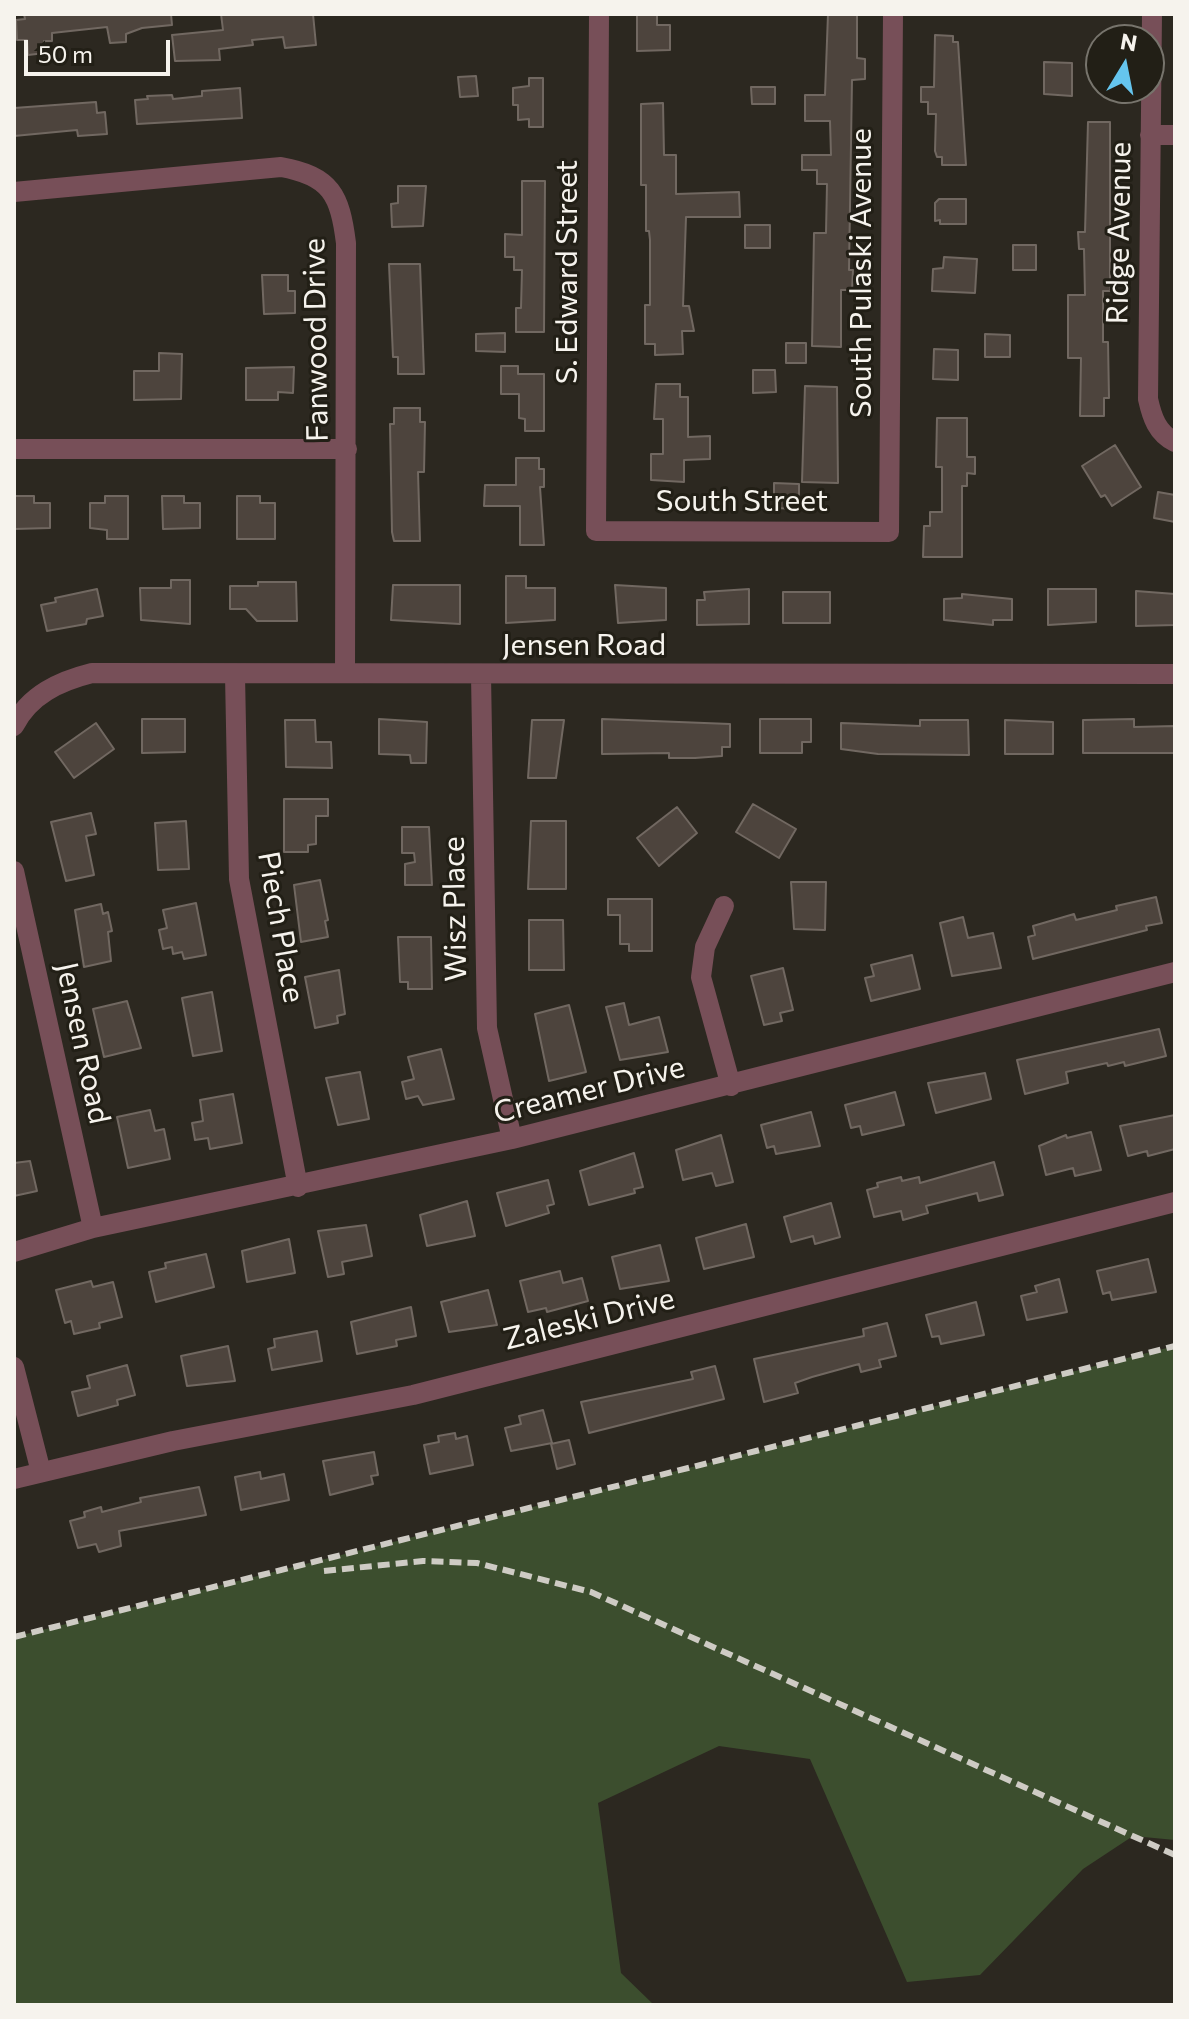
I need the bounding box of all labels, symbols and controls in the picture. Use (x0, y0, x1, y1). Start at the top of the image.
scale bar (28, 24, 174, 74)
north arrow (1085, 24, 1165, 104)
text: N (1118, 27, 1139, 57)
text: 50 m (38, 39, 93, 68)
street label: South Pulaski Avenue (843, 128, 879, 418)
street label: Ridge Avenue (1099, 141, 1139, 325)
street label: S. Edward Street (549, 160, 585, 384)
street label: Fanwood Drive (296, 238, 336, 442)
street label: South Street (656, 483, 828, 519)
street label: Jensen Road (502, 627, 666, 663)
street label: Wisz Place (436, 836, 474, 982)
street label: Piech Place (250, 849, 312, 1005)
street label: Jensen Road (48, 959, 118, 1127)
street label: Creamer Drive (490, 1049, 688, 1131)
street label: Zaleski Drive (500, 1280, 678, 1358)

